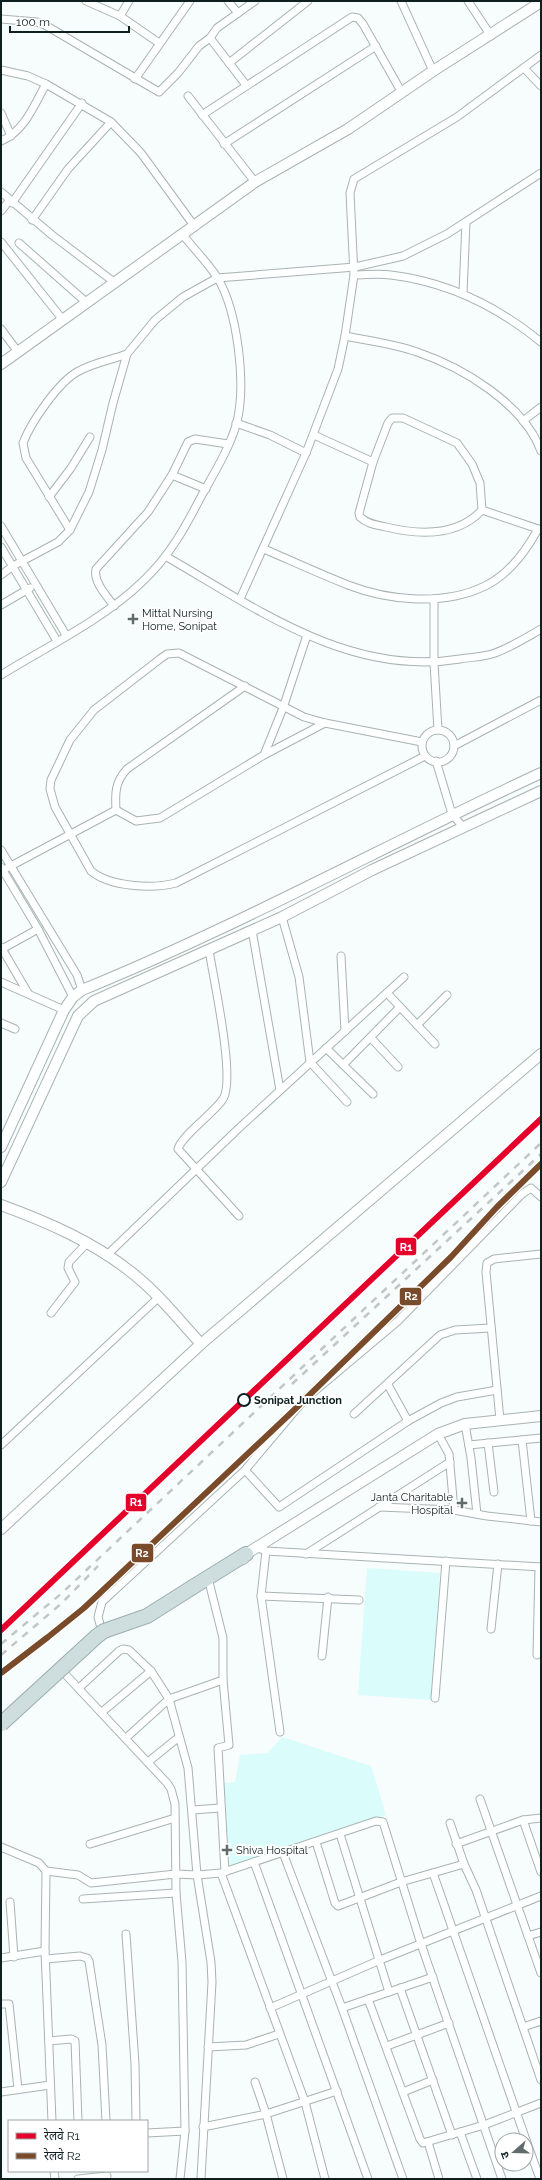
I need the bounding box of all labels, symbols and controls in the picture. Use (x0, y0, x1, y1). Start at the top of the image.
scale bar (10, 8, 129, 34)
text: 100 m (16, 15, 50, 29)
place label: Mittal Nursing Home, Sonipat (142, 607, 217, 633)
marker: Mittal Nursing Home, Sonipat (127, 613, 139, 625)
line badge: R1 (395, 1237, 417, 1256)
text: R1 (400, 1241, 413, 1254)
line badge: R2 (399, 1287, 422, 1306)
text: R2 (404, 1290, 418, 1303)
marker: Sonipat Junction (237, 1393, 251, 1407)
place label: Sonipat Junction (254, 1394, 342, 1407)
place label: Janta Charitable Hospital (371, 1491, 454, 1517)
line badge: R1 (125, 1493, 147, 1512)
text: R1 (130, 1496, 143, 1509)
marker: Janta Charitable Hospital (456, 1497, 468, 1509)
line badge: R2 (131, 1543, 154, 1563)
text: R2 (135, 1547, 149, 1560)
marker: Shiva Hospital (221, 1844, 233, 1856)
place label: Shiva Hospital (236, 1844, 308, 1857)
legend (8, 2120, 148, 2172)
text: रेलवे R1 (44, 2128, 80, 2143)
north arrow (494, 2132, 534, 2172)
text: रेलवे R2 (44, 2148, 81, 2163)
text: उ (498, 2149, 512, 2160)

